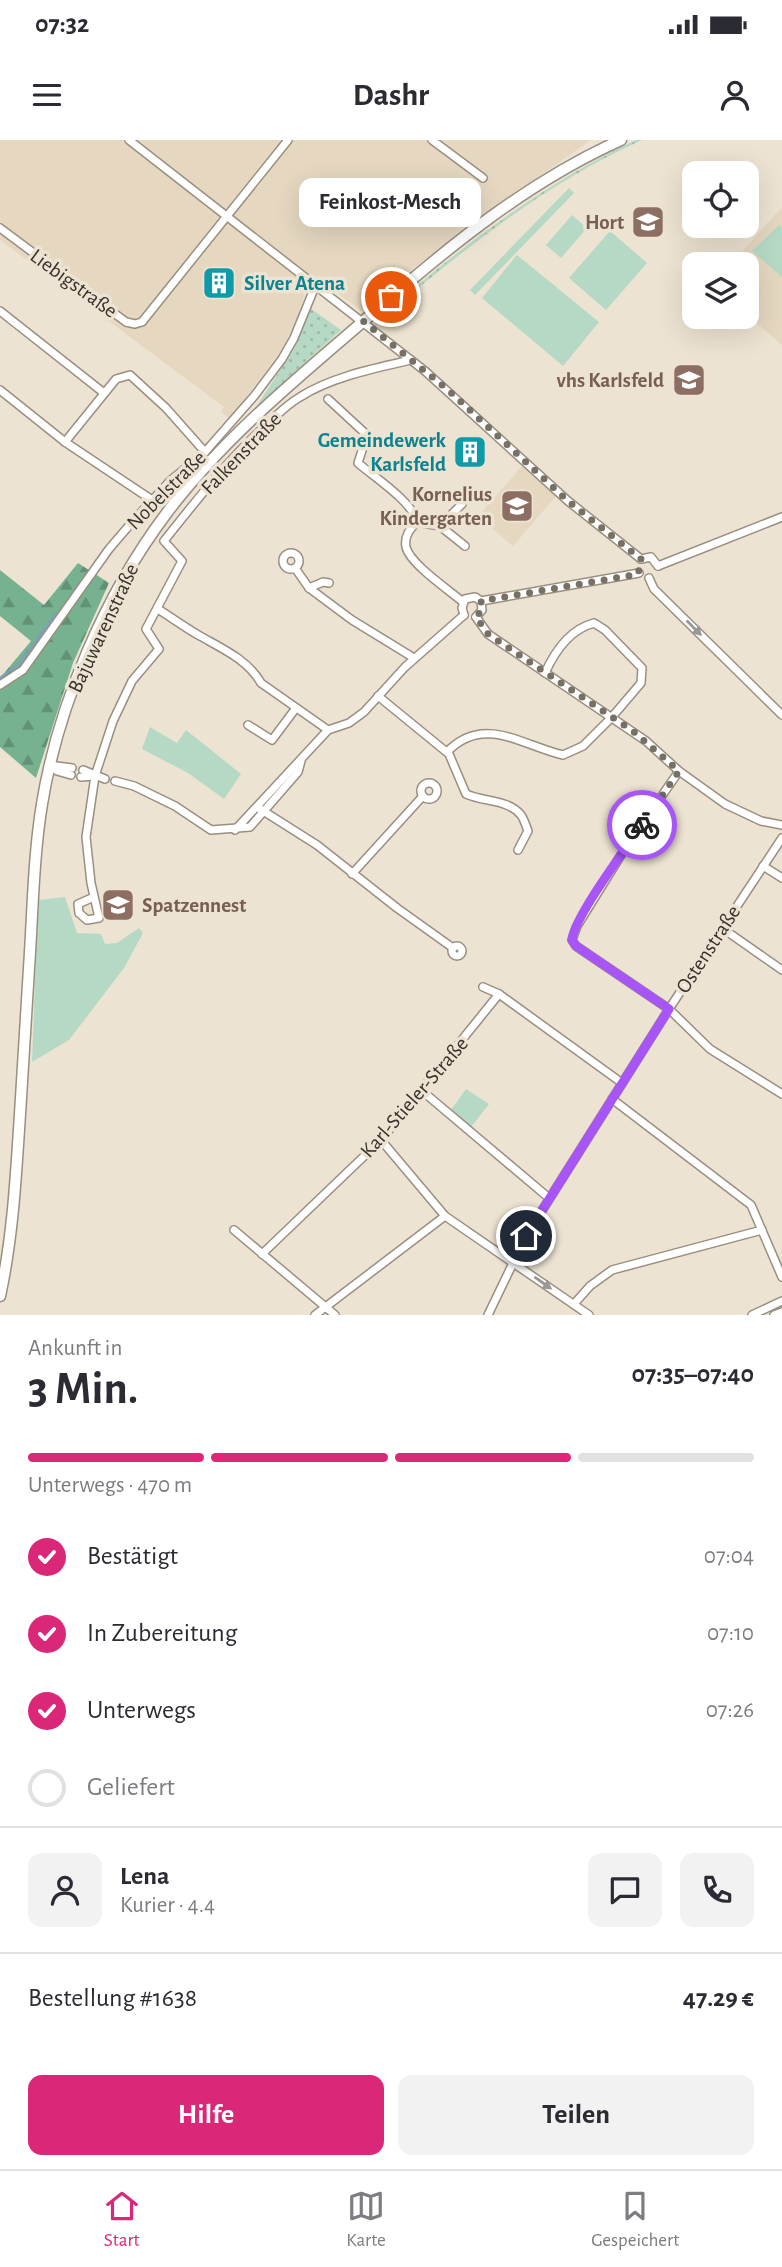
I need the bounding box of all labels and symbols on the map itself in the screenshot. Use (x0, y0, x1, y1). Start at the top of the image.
callout: Feinkost-Mesch (300, 178, 482, 227)
school or university icon: Hort (629, 203, 667, 241)
place label: Hort (585, 212, 624, 233)
street label: Liebigstraße (26, 245, 121, 322)
building icon: Silver Atena (200, 264, 238, 302)
pin (361, 267, 421, 327)
place label: Silver Atena (244, 273, 345, 294)
school or university icon: vhs Karlsfeld (670, 361, 708, 399)
place label: vhs Karlsfeld (556, 370, 664, 391)
street label: Falkenstraße (197, 408, 285, 498)
place label: Gemeindewerk Karlsfeld (318, 430, 447, 475)
building icon: Gemeindewerk Karlsfeld (451, 433, 489, 471)
street label: Nobelstraße (123, 447, 210, 534)
place label: Kornelius Kindergarten (379, 484, 492, 529)
school or university icon: Kornelius Kindergarten (498, 487, 536, 525)
street label: Bajuwarenstraße (64, 560, 142, 696)
one-way arrow (685, 620, 702, 636)
courier (607, 790, 677, 860)
school or university icon: Spatzennest (99, 886, 137, 924)
place label: Spatzennest (142, 895, 246, 916)
street label: Ostenstraße (672, 902, 744, 997)
street label: Karl-Stieler-Straße (357, 1033, 472, 1162)
pin (496, 1206, 556, 1266)
one-way arrow (533, 1276, 553, 1289)

